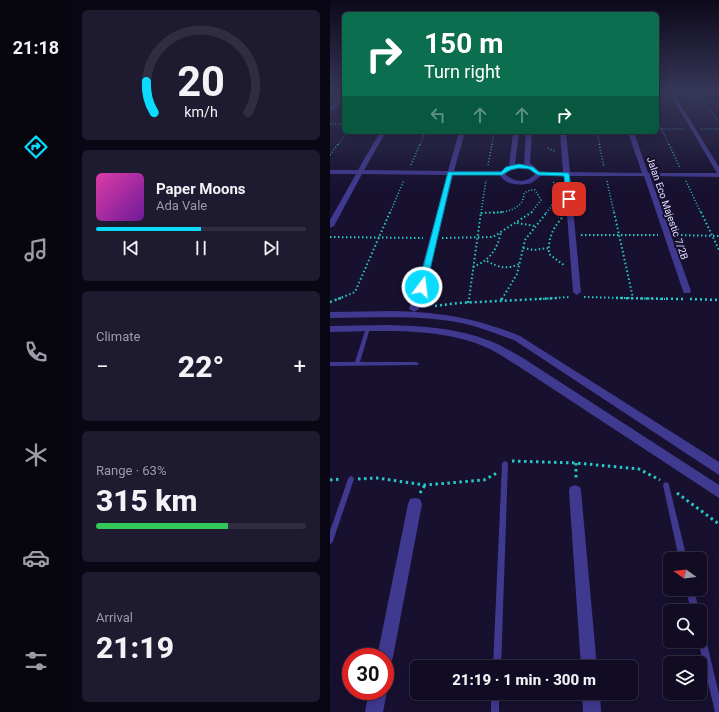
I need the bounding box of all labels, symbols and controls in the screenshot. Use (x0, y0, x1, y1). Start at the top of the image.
text: 150 m (424, 27, 503, 60)
icon: right (358, 28, 410, 80)
text: 21:18 (13, 37, 59, 58)
text: 20 (177, 57, 225, 106)
text: Turn right (424, 61, 501, 82)
text: km/h (184, 104, 218, 120)
icon: left (427, 104, 449, 126)
icon: ahead (469, 104, 491, 126)
icon: ahead (511, 104, 533, 126)
icon: right (553, 104, 575, 126)
icon: directions (22, 133, 50, 161)
street label: Jalan Eco Majestic 7/2B (645, 155, 690, 261)
text: Paper Moons (156, 180, 246, 198)
pin (552, 182, 586, 216)
icon: arrive (558, 188, 580, 210)
text: Ada Vale (156, 198, 207, 213)
icon: music (22, 236, 50, 264)
icon: previous (120, 237, 142, 259)
icon: pause (190, 237, 212, 259)
icon: next (260, 237, 282, 259)
position arrow (401, 266, 443, 308)
text: Climate (96, 329, 140, 344)
icon: phone (22, 338, 50, 366)
text: 22° (178, 349, 224, 384)
text: − (96, 354, 109, 379)
text: + (294, 354, 306, 379)
icon: climate (22, 441, 50, 469)
text: Range · 63% (96, 463, 166, 478)
text: 315 km (96, 483, 198, 518)
icon: car (22, 544, 50, 572)
north arrow (663, 552, 707, 596)
map controls (663, 552, 707, 700)
button: search (663, 604, 707, 648)
text: Arrival (96, 610, 133, 625)
text: 21:19 (96, 630, 174, 665)
icon: filters (22, 647, 50, 675)
speed limit sign: 30 (342, 648, 394, 700)
button: layers (663, 656, 707, 700)
text: 21:19 · 1 min · 300 m (452, 671, 596, 689)

